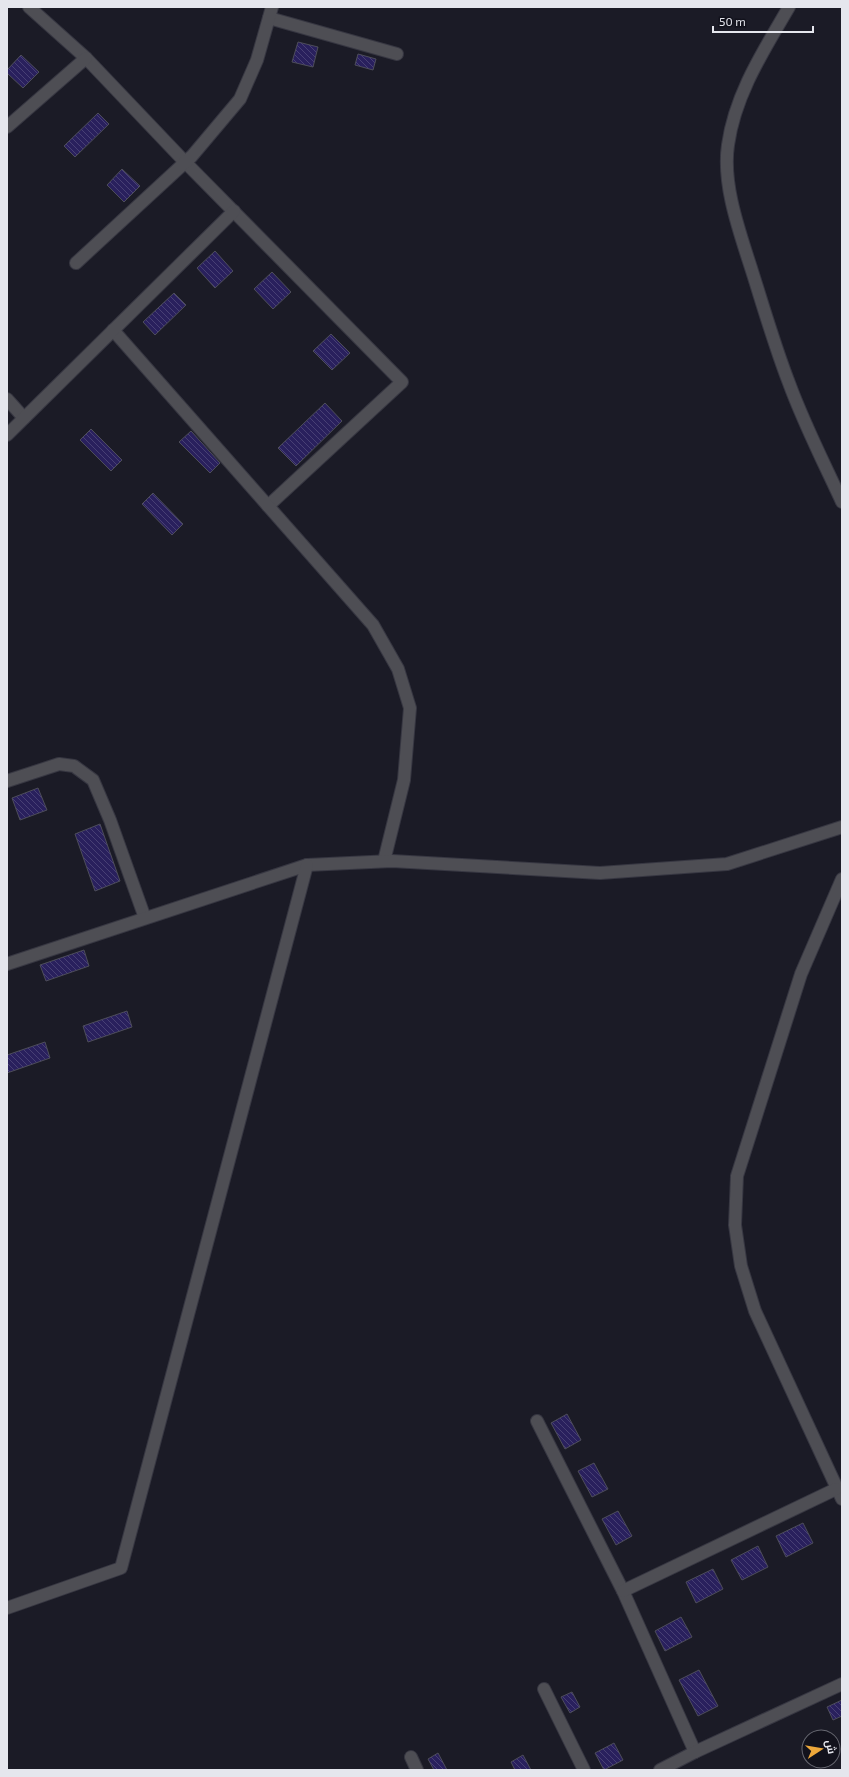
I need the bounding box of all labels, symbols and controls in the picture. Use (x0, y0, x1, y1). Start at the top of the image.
scale bar (713, 8, 813, 34)
text: 50 m (719, 14, 746, 28)
north arrow (801, 1729, 841, 1769)
text: ش (822, 1739, 839, 1755)

